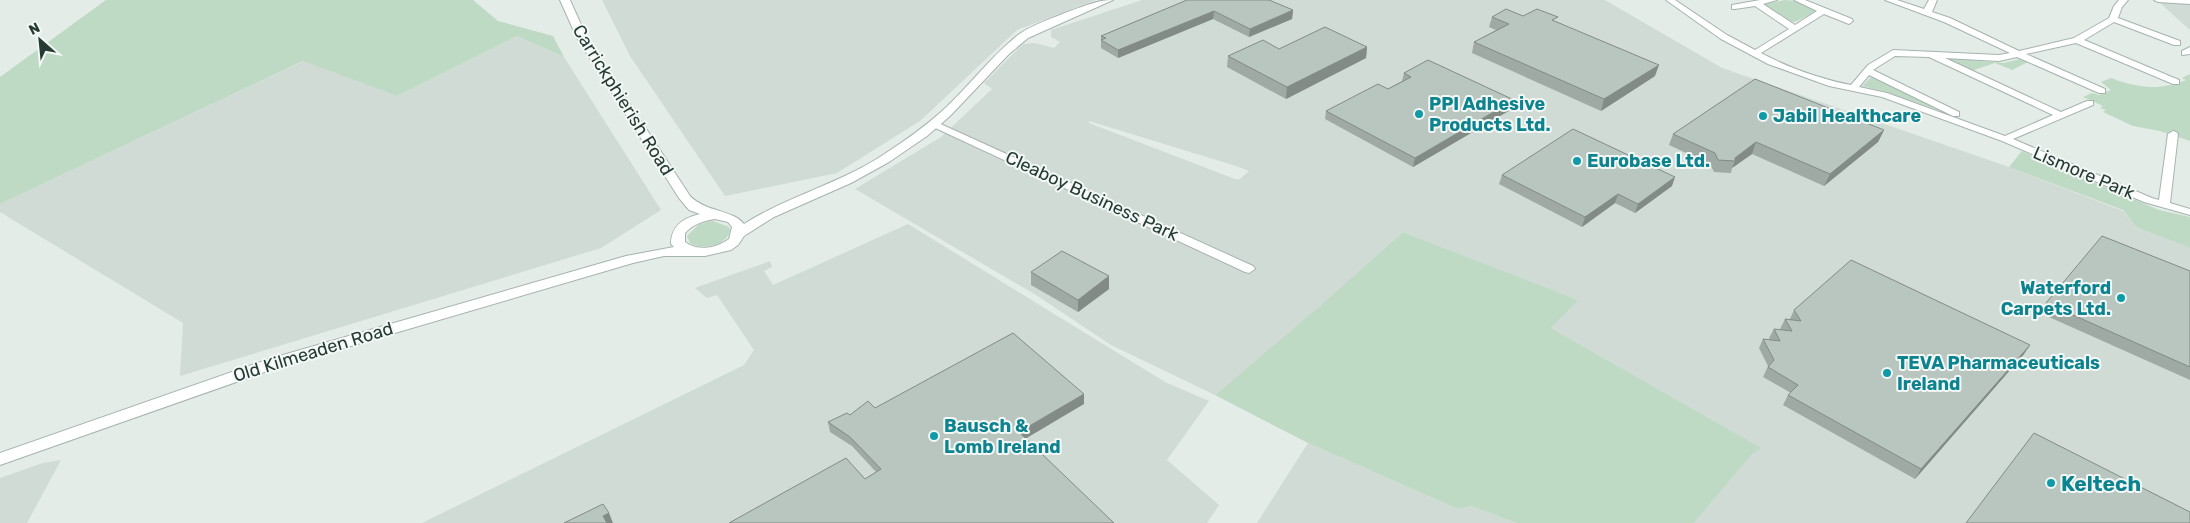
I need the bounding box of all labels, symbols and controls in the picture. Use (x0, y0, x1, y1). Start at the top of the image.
north arrow (15, 15, 65, 65)
text: N (26, 19, 43, 39)
street label: Carrickphierish Road (568, 21, 678, 179)
place label: PPI Adhesive Products Ltd. (1429, 93, 1551, 136)
place label: Jabil Healthcare (1773, 105, 1921, 127)
marker: PPI Adhesive Products Ltd. (1413, 108, 1425, 120)
marker: Jabil Healthcare (1757, 110, 1769, 122)
street label: Lismore Park (2030, 142, 2139, 205)
street label: Cleaboy Business Park (1002, 146, 1183, 246)
place label: Eurobase Ltd. (1587, 150, 1710, 172)
marker: Eurobase Ltd. (1571, 155, 1583, 167)
place label: Waterford Carpets Ltd. (2001, 277, 2111, 320)
marker: Waterford Carpets Ltd. (2115, 292, 2127, 304)
street label: Old Kilmeaden Road (230, 317, 396, 387)
place label: TEVA Pharmaceuticals Ireland (1897, 352, 2100, 395)
marker: TEVA Pharmaceuticals Ireland (1881, 367, 1893, 379)
place label: Bausch & Lomb Ireland (944, 415, 1061, 458)
marker: Bausch & Lomb Ireland (928, 430, 940, 442)
place label: Keltech (2061, 471, 2141, 496)
marker: Keltech (2045, 477, 2057, 489)

